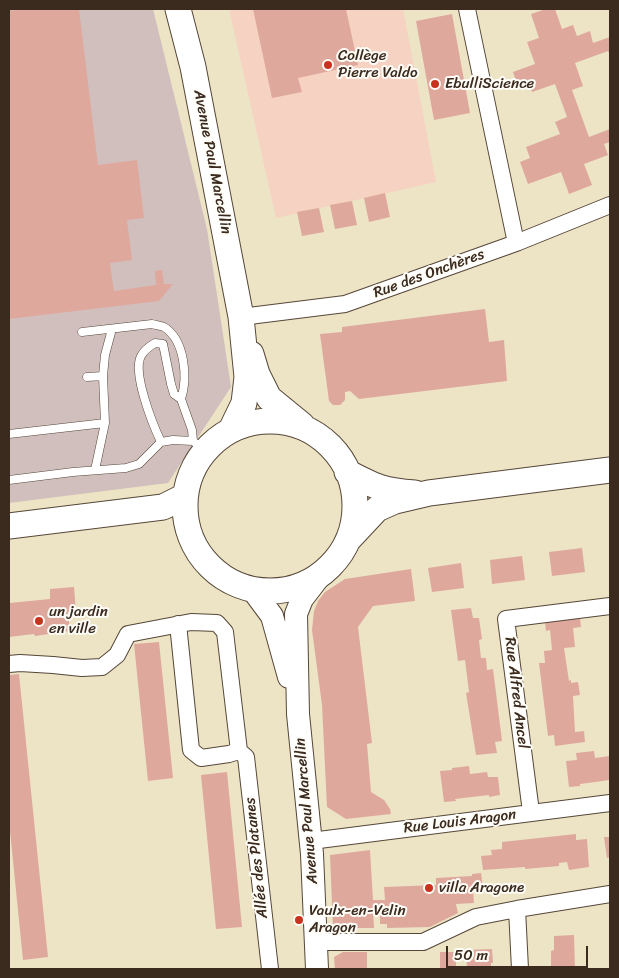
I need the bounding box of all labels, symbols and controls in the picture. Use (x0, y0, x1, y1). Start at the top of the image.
place label: Collège Pierre Valdo (338, 47, 418, 82)
marker: Collège Pierre Valdo (322, 59, 334, 71)
place label: EbulliScience (445, 75, 534, 93)
marker: EbulliScience (429, 78, 441, 90)
street label: Avenue Paul Marcellin (189, 88, 235, 236)
street label: Rue des Onchères (371, 246, 487, 302)
place label: un jardin en ville (49, 603, 108, 638)
marker: un jardin en ville (33, 615, 45, 627)
street label: Rue Alfred Ancel (500, 636, 532, 750)
street label: Avenue Paul Marcellin (292, 737, 322, 885)
street label: Allée des Platanes (242, 797, 272, 919)
street label: Rue Louis Aragon (403, 806, 517, 838)
place label: villa Aragone (439, 879, 524, 897)
marker: villa Aragone (423, 882, 435, 894)
place label: Vaulx-en-Velin Aragon (309, 902, 406, 937)
marker: Vaulx-en-Velin Aragon (293, 914, 305, 926)
scale bar (449, 936, 592, 968)
text: 50 m (454, 942, 488, 968)

